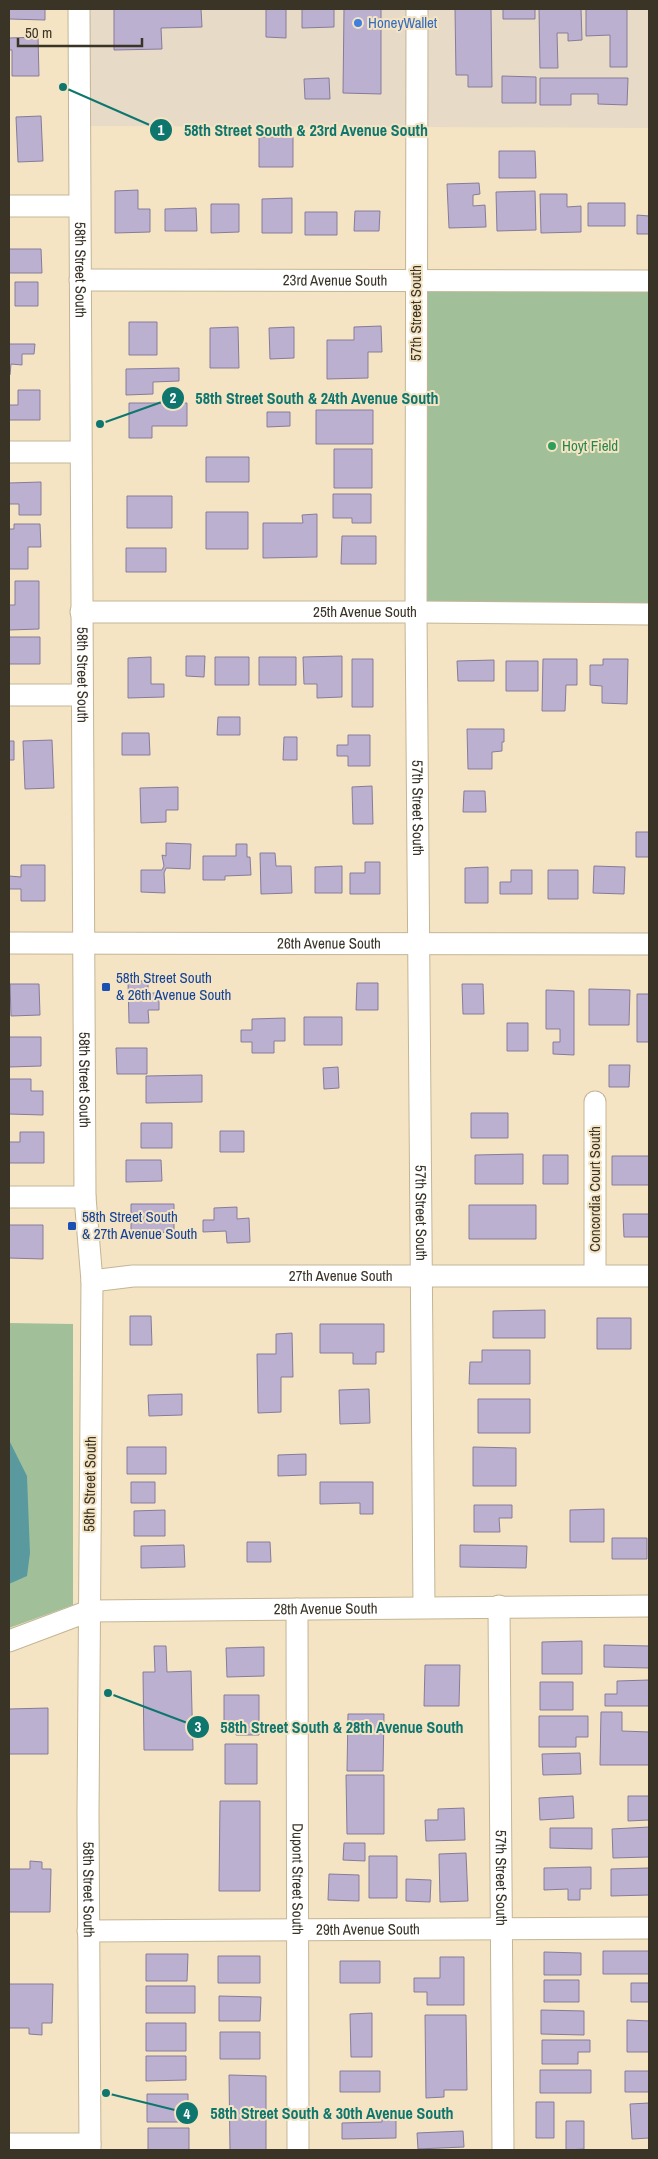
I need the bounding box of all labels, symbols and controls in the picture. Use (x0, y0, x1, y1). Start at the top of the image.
place label: HoneyWallet (368, 12, 438, 33)
scale bar (18, 15, 141, 47)
marker: HoneyWallet (352, 17, 364, 29)
text: 50 m (25, 22, 52, 43)
callout: 58th Street South & 23rd Avenue South (148, 115, 438, 146)
text: 1 (158, 119, 165, 140)
text: 58th Street South & 23rd Avenue South (184, 119, 428, 141)
street label: 58th Street South (70, 222, 92, 318)
street label: 57th Street South (405, 265, 426, 361)
street label: 23rd Avenue South (283, 269, 387, 291)
callout: 58th Street South & 24th Avenue South (160, 382, 449, 413)
text: 2 (170, 387, 177, 408)
text: 58th Street South & 24th Avenue South (195, 387, 439, 409)
place label: Hoyt Field (562, 435, 618, 456)
marker: Hoyt Field (546, 440, 558, 452)
street label: 25th Avenue South (313, 601, 417, 622)
street label: 58th Street South (72, 627, 94, 723)
street label: 57th Street South (407, 760, 429, 856)
street label: 26th Avenue South (277, 932, 381, 954)
place label: 58th Street South & 26th Avenue South (116, 967, 231, 1005)
marker: 58th Street South & 26th Avenue South (100, 981, 112, 993)
street label: 58th Street South (74, 1032, 96, 1128)
street label: Concordia Court South (584, 1126, 605, 1252)
street label: 57th Street South (410, 1165, 432, 1261)
place label: 58th Street South & 27th Avenue South (82, 1206, 197, 1244)
marker: 58th Street South & 27th Avenue South (66, 1220, 78, 1232)
street label: 27th Avenue South (289, 1265, 393, 1286)
street label: 58th Street South (78, 1436, 101, 1532)
street label: 28th Avenue South (274, 1597, 378, 1619)
callout: 58th Street South & 28th Avenue South (185, 1712, 474, 1743)
text: 3 (195, 1716, 202, 1737)
text: 58th Street South & 28th Avenue South (220, 1716, 464, 1738)
street label: Dupont Street South (287, 1823, 309, 1935)
street label: 57th Street South (491, 1830, 512, 1926)
street label: 58th Street South (78, 1842, 100, 1938)
street label: 29th Avenue South (316, 1918, 420, 1940)
callout: 58th Street South & 30th Avenue South (175, 2098, 464, 2129)
text: 58th Street South & 30th Avenue South (210, 2102, 454, 2124)
text: 4 (184, 2103, 191, 2124)

